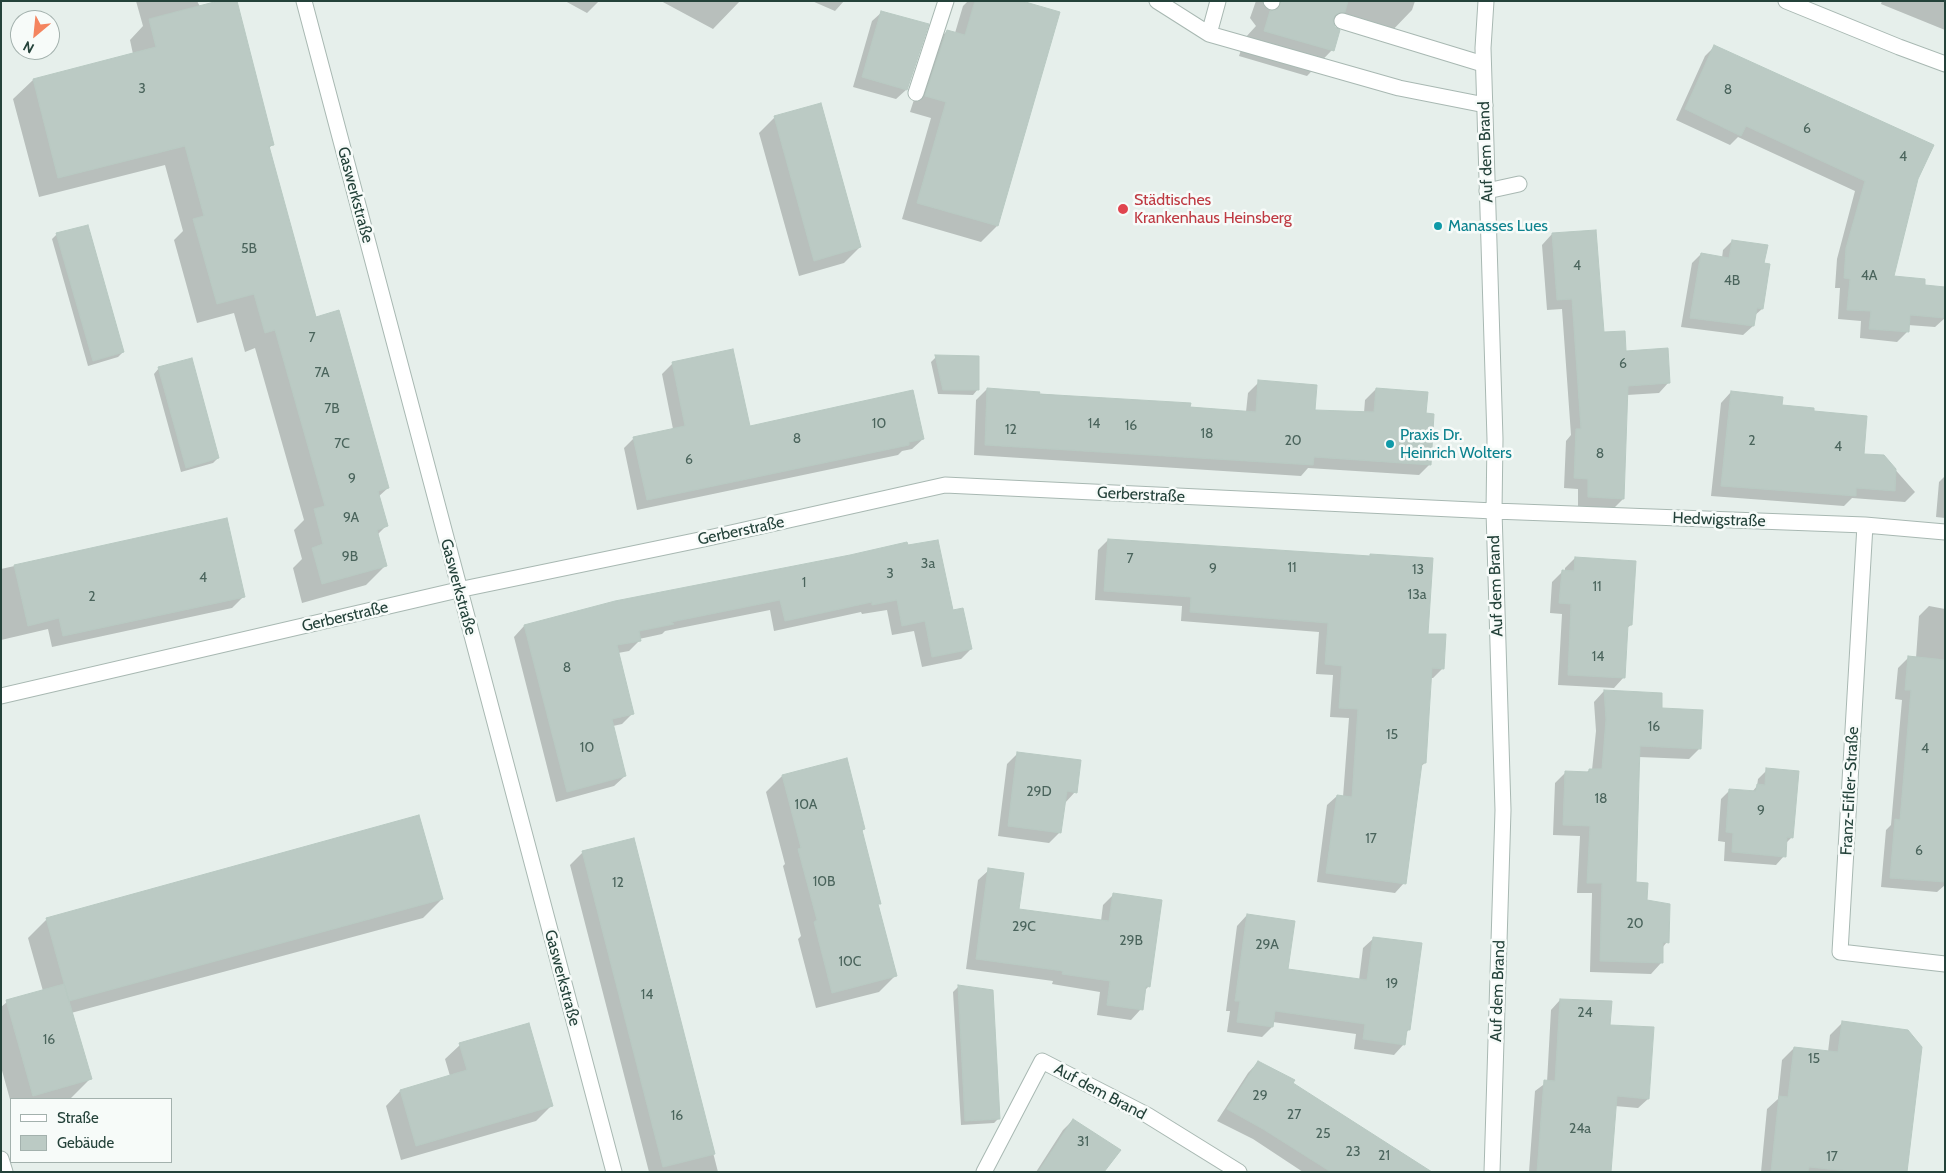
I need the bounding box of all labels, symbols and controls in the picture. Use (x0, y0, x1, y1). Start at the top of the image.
north arrow (10, 10, 60, 60)
text: N (20, 37, 37, 58)
house number: 3 (138, 81, 146, 97)
house number: 8 (1724, 82, 1732, 98)
street label: Auf dem Brand (1475, 101, 1497, 203)
house number: 6 (1803, 121, 1811, 137)
street label: Gaswerkstraße (333, 145, 377, 245)
house number: 4 (1899, 149, 1907, 165)
place label: Städtisches Krankenhaus Heinsberg (1134, 190, 1292, 228)
marker: Städtisches Krankenhaus Heinsberg (1116, 202, 1130, 216)
place label: Manasses Lues (1448, 216, 1548, 236)
marker: Manasses Lues (1432, 220, 1444, 232)
house number: 5B (241, 241, 257, 257)
house number: 4 (1573, 258, 1581, 274)
house number: 4A (1861, 268, 1877, 284)
house number: 4B (1724, 273, 1740, 289)
house number: 7 (308, 330, 316, 346)
house number: 6 (1619, 356, 1627, 372)
house number: 7A (314, 365, 330, 381)
house number: 7B (324, 401, 340, 417)
house number: 10 (872, 416, 886, 432)
house number: 14 (1088, 416, 1100, 432)
house number: 16 (1125, 418, 1137, 434)
house number: 12 (1005, 422, 1017, 438)
place label: Praxis Dr. Heinrich Wolters (1400, 425, 1512, 463)
house number: 18 (1200, 426, 1214, 442)
house number: 8 (793, 431, 801, 447)
house number: 20 (1284, 433, 1302, 449)
house number: 2 (1748, 433, 1756, 449)
house number: 7C (334, 436, 350, 452)
marker: Praxis Dr. Heinrich Wolters (1384, 438, 1396, 450)
house number: 4 (1834, 439, 1842, 455)
house number: 8 (1596, 446, 1604, 462)
house number: 6 (685, 452, 693, 468)
house number: 9 (348, 471, 356, 487)
street label: Gerberstraße (1097, 483, 1185, 507)
street label: Hedwigstraße (1672, 509, 1766, 531)
house number: 9A (343, 510, 359, 526)
street label: Gerberstraße (696, 512, 786, 550)
street label: Auf dem Brand (1485, 535, 1507, 637)
street label: Gaswerkstraße (436, 537, 480, 637)
house number: 9B (342, 549, 358, 565)
house number: 7 (1126, 551, 1134, 567)
house number: 3a (921, 556, 935, 572)
house number: 11 (1287, 560, 1297, 576)
house number: 9 (1209, 561, 1217, 577)
house number: 13 (1412, 562, 1424, 578)
house number: 3 (886, 566, 894, 582)
house number: 4 (199, 570, 207, 586)
house number: 1 (802, 575, 806, 591)
house number: 11 (1592, 579, 1602, 595)
house number: 13a (1408, 587, 1426, 603)
house number: 2 (88, 589, 96, 605)
street label: Gerberstraße (300, 598, 390, 636)
house number: 14 (1592, 649, 1604, 665)
house number: 8 (563, 660, 571, 676)
house number: 16 (1648, 719, 1660, 735)
street label: Franz-Eifler-Straße (1837, 726, 1863, 856)
house number: 15 (1386, 727, 1398, 743)
house number: 10 (580, 740, 594, 756)
house number: 4 (1921, 741, 1929, 757)
house number: 29D (1026, 784, 1052, 800)
house number: 18 (1594, 791, 1608, 807)
house number: 10A (795, 797, 817, 813)
house number: 9 (1757, 803, 1765, 819)
house number: 17 (1365, 831, 1377, 847)
house number: 6 (1915, 843, 1923, 859)
house number: 10B (813, 874, 835, 890)
house number: 12 (612, 875, 624, 891)
house number: 20 (1626, 916, 1644, 932)
house number: 29C (1012, 919, 1036, 935)
street label: Gaswerkstraße (540, 928, 584, 1028)
house number: 29B (1119, 933, 1143, 949)
house number: 29A (1255, 937, 1279, 953)
street label: Auf dem Brand (1487, 940, 1509, 1042)
house number: 10C (839, 954, 861, 970)
house number: 19 (1386, 976, 1398, 992)
house number: 14 (641, 987, 653, 1003)
house number: 24 (1577, 1005, 1593, 1021)
house number: 16 (43, 1032, 55, 1048)
house number: 15 (1808, 1051, 1820, 1067)
street label: Auf dem Brand (1051, 1060, 1149, 1124)
house number: 29 (1252, 1088, 1268, 1104)
legend (10, 1098, 172, 1163)
house number: 27 (1287, 1107, 1301, 1123)
house number: 16 (671, 1108, 683, 1124)
text: Straße (57, 1109, 99, 1127)
house number: 24a (1569, 1121, 1591, 1137)
house number: 25 (1316, 1126, 1330, 1142)
text: Gebäude (57, 1134, 114, 1152)
house number: 31 (1077, 1134, 1089, 1150)
house number: 23 (1346, 1144, 1360, 1160)
house number: 21 (1378, 1148, 1390, 1164)
house number: 17 (1826, 1149, 1838, 1165)

